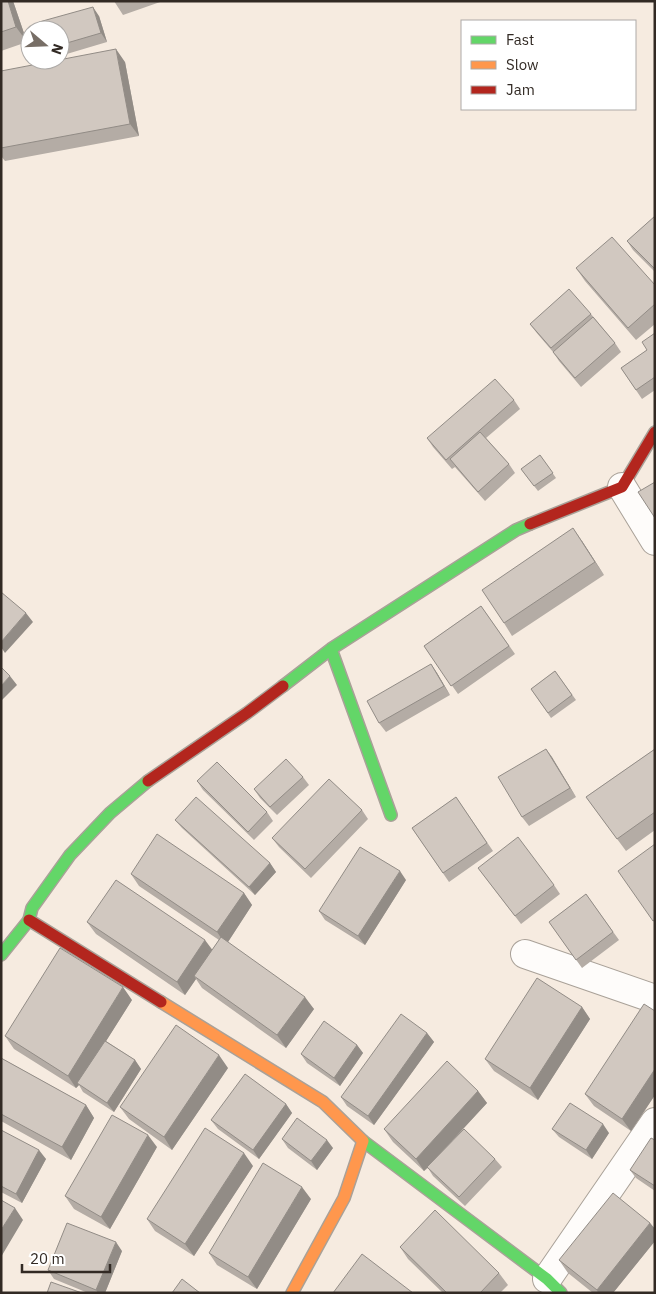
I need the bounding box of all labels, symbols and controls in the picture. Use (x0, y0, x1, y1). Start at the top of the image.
north arrow (20, 20, 70, 70)
legend (461, 20, 636, 110)
text: Fast (506, 30, 534, 49)
text: N (47, 42, 67, 57)
text: Slow (506, 55, 539, 74)
text: Jam (506, 80, 535, 99)
scale bar (22, 1242, 110, 1274)
text: 20 m (30, 1249, 65, 1268)

